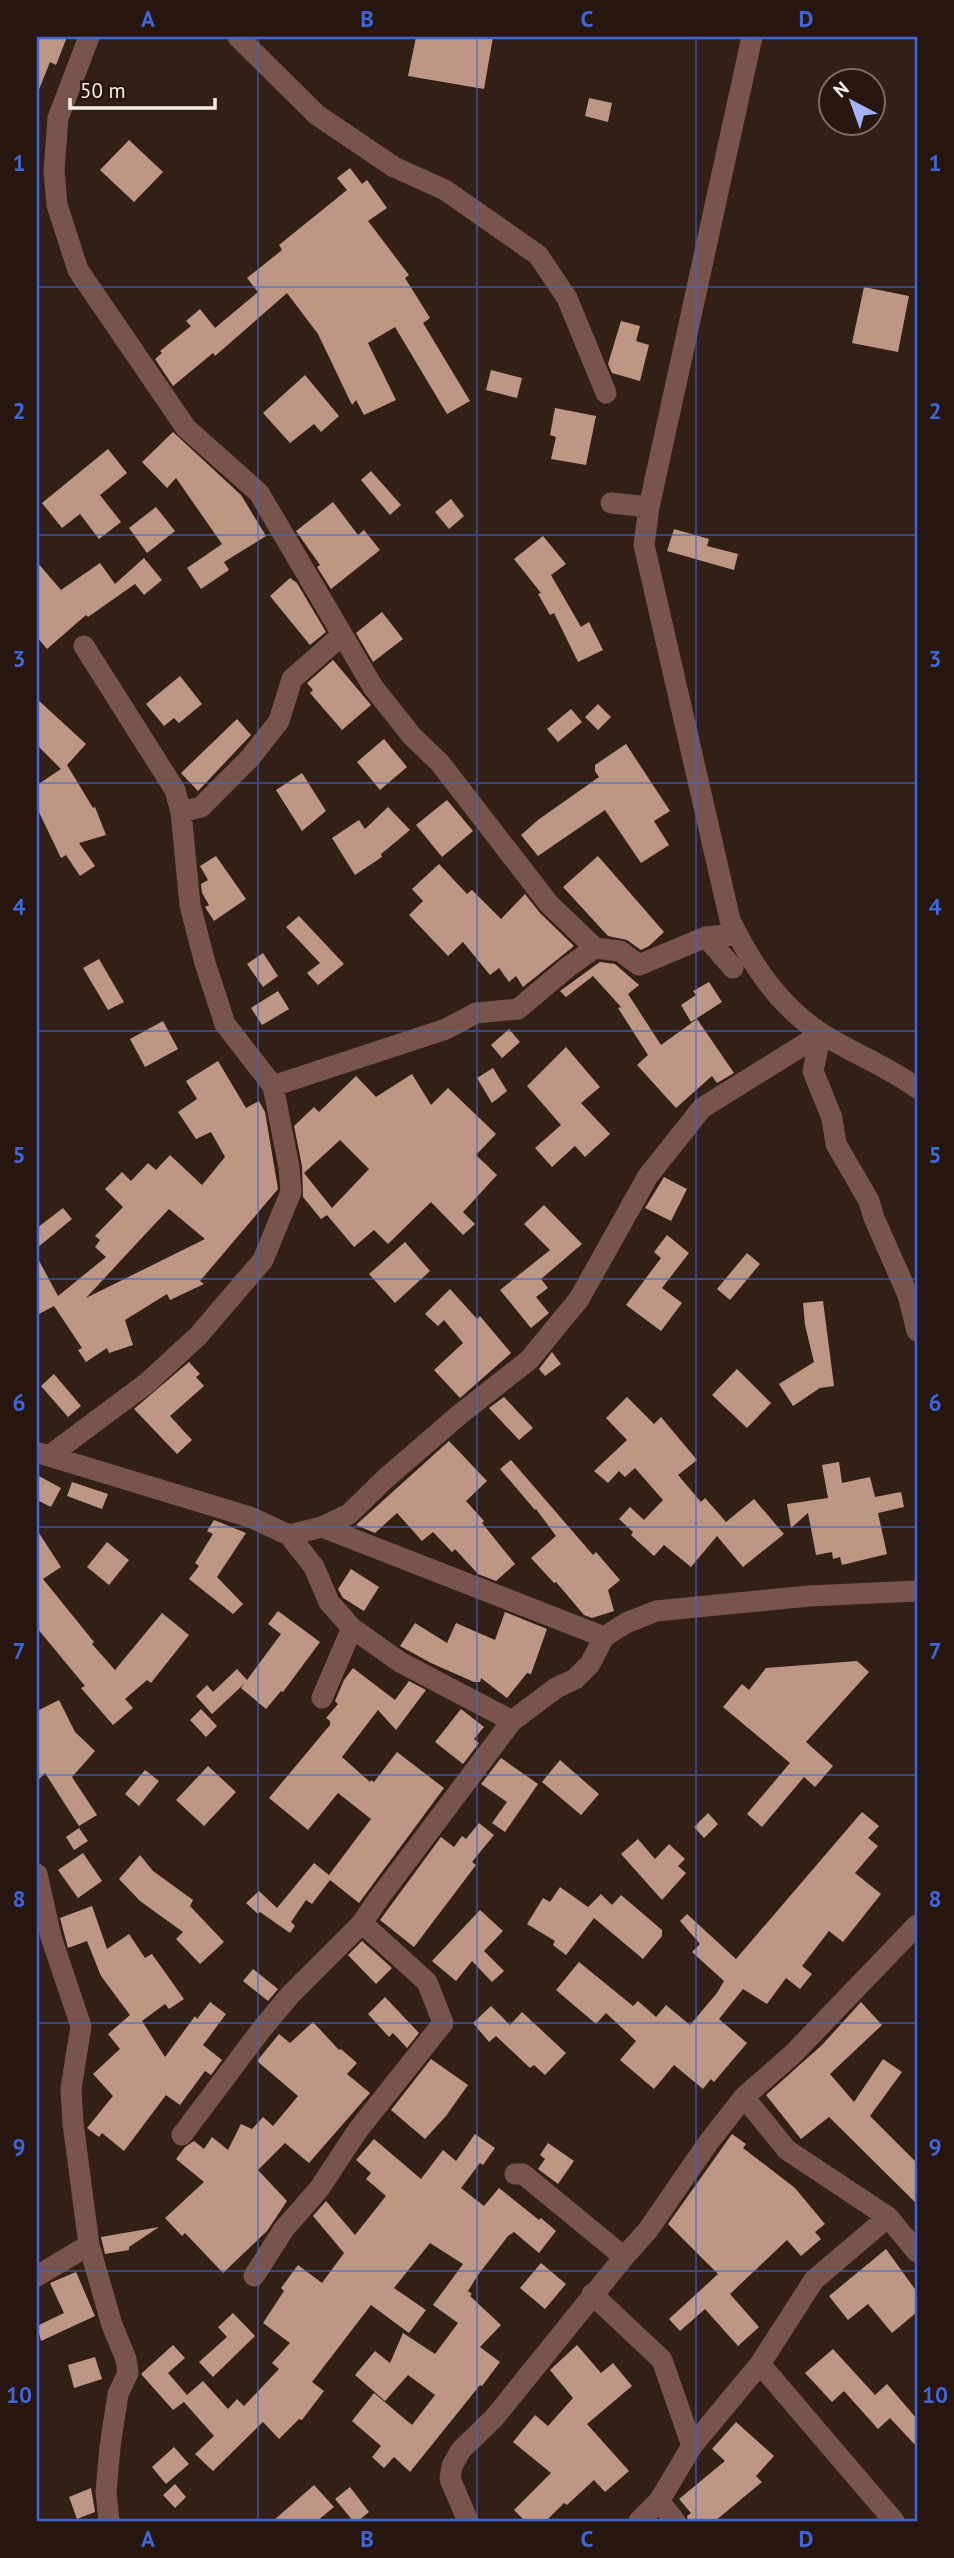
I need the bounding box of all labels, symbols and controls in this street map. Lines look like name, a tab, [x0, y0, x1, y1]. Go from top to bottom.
text: A	[141, 4, 155, 33]
text: B	[360, 4, 374, 33]
text: C	[581, 4, 594, 33]
text: D	[799, 4, 813, 33]
scale bar	[70, 66, 215, 110]
north arrow	[818, 66, 888, 136]
text: N	[828, 76, 853, 102]
text: 50 m	[80, 77, 126, 104]
text: 1	[12, 148, 26, 177]
text: 1	[928, 148, 942, 177]
text: 2	[12, 396, 26, 425]
text: 2	[928, 396, 942, 425]
text: 3	[12, 644, 26, 673]
text: 3	[928, 644, 942, 673]
text: 4	[12, 892, 26, 921]
text: 4	[928, 892, 942, 921]
text: 5	[12, 1140, 26, 1169]
text: 5	[928, 1140, 942, 1169]
text: 6	[12, 1388, 26, 1417]
text: 6	[928, 1388, 942, 1417]
text: 7	[12, 1636, 26, 1665]
text: 7	[928, 1636, 942, 1665]
text: 8	[12, 1884, 26, 1913]
text: 8	[928, 1884, 942, 1913]
text: 9	[12, 2132, 26, 2161]
text: 9	[928, 2132, 942, 2161]
text: 10	[6, 2380, 32, 2409]
text: 10	[922, 2380, 948, 2409]
text: A	[141, 2524, 155, 2553]
text: B	[360, 2524, 374, 2553]
text: C	[581, 2524, 594, 2553]
text: D	[799, 2524, 813, 2553]

